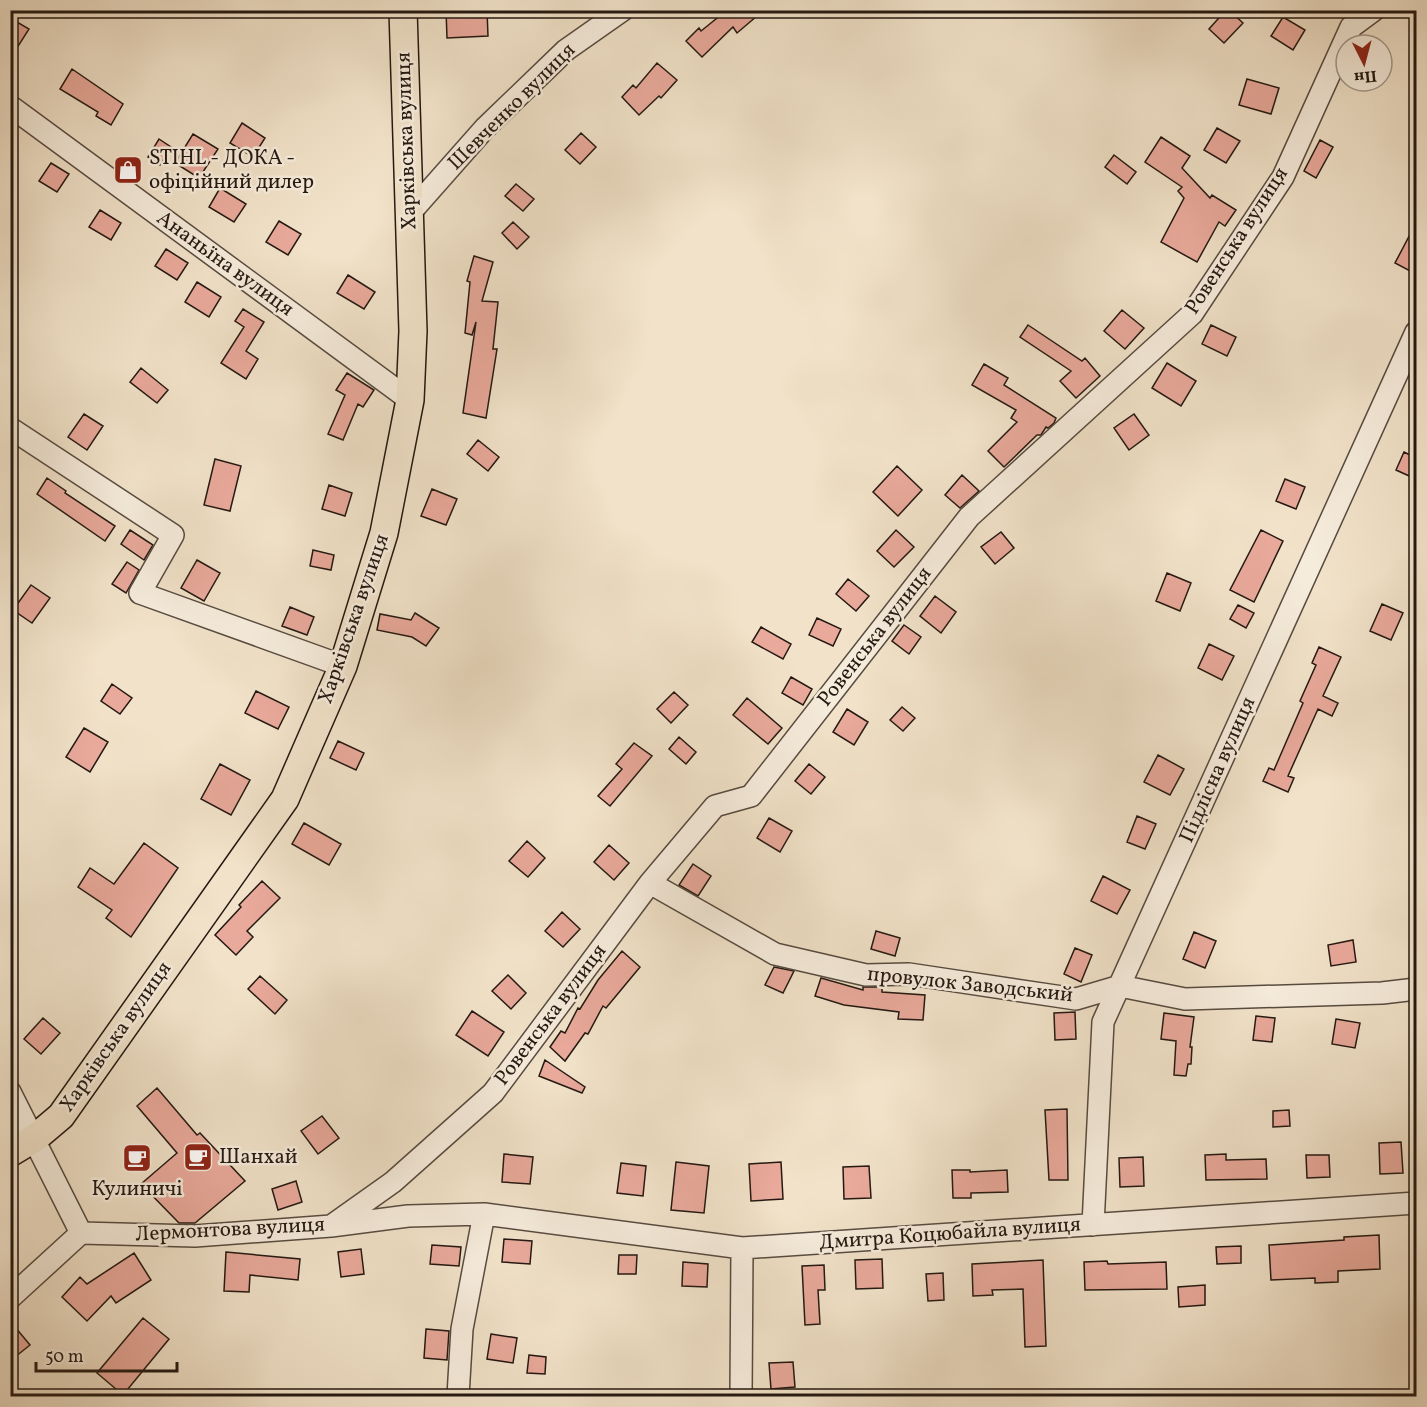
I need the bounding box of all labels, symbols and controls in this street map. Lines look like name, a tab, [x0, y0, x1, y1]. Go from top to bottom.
north arrow	[1334, 33, 1394, 93]
street label: Шевченко вулиця	[442, 37, 582, 177]
street label: Харківська вулиця	[389, 51, 425, 231]
text: Пн	[1353, 64, 1378, 88]
place label: STIHL - ДОКА - офіційний дилер	[149, 144, 314, 197]
shop icon: STIHL - ДОКА - офіційний дилер	[112, 154, 144, 186]
street label: Ровенська вулиця	[1178, 162, 1296, 320]
street label: Ананьїна вулиця	[150, 204, 300, 324]
street label: Харківська вулиця	[311, 530, 397, 708]
street label: Ровенська вулиця	[811, 561, 939, 713]
street label: Підлісна вулиця	[1173, 692, 1263, 848]
street label: Ровенська вулиця	[488, 938, 614, 1092]
street label: Харківська вулиця	[53, 956, 179, 1118]
street label: провулок Заводський	[866, 960, 1074, 1010]
cafe icon: Шанхай	[182, 1141, 214, 1173]
cafe icon: Кулиничі	[121, 1142, 153, 1174]
place label: Шанхай	[219, 1143, 298, 1172]
place label: Кулиничі	[92, 1175, 182, 1204]
street label: Дмитра Коцюбайла вулиця	[818, 1210, 1082, 1258]
street label: Лермонтова вулиця	[134, 1211, 326, 1249]
scale bar	[36, 1335, 177, 1373]
text: 50 m	[45, 1345, 84, 1370]

